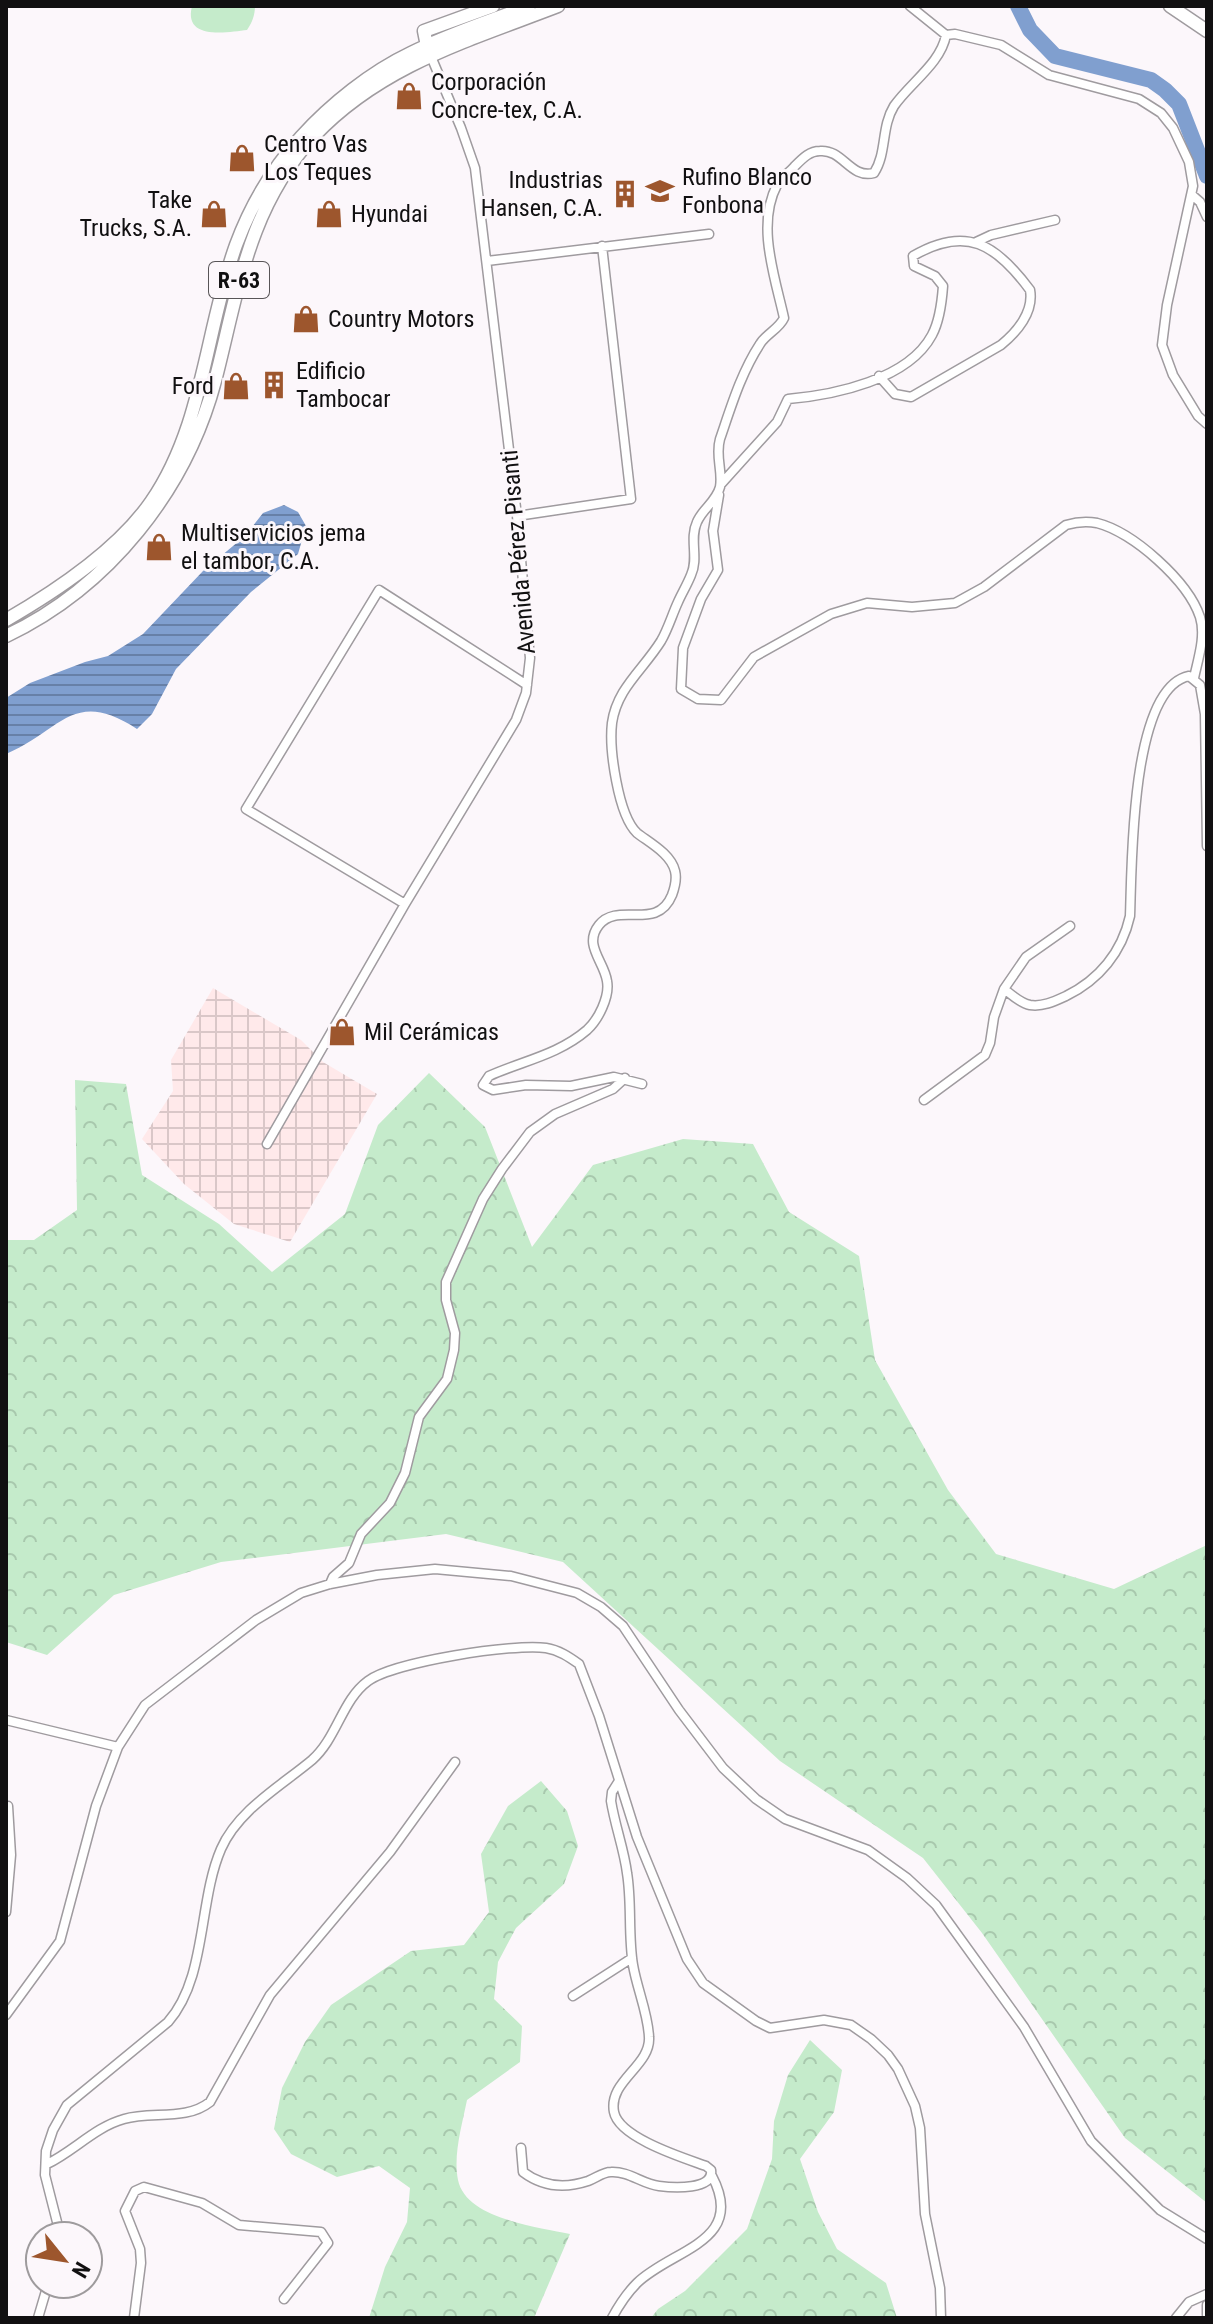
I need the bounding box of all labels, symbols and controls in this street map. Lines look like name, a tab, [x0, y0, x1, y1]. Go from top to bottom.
place label: Corporación Concre-tex, C.A.	[431, 68, 583, 124]
shop icon: Corporación Concre-tex, C.A.	[394, 81, 424, 111]
place label: Centro Vas Los Teques	[264, 130, 372, 186]
shop icon: Centro Vas Los Teques	[227, 143, 257, 173]
place label: Rufino Blanco Fonbona	[682, 163, 812, 219]
place label: Industrias Hansen, C.A.	[481, 166, 603, 222]
school or university icon: Rufino Blanco Fonbona	[645, 176, 675, 206]
building icon: Industrias Hansen, C.A.	[610, 179, 640, 209]
place label: Take Trucks, S.A.	[79, 186, 192, 242]
shop icon: Take Trucks, S.A.	[199, 199, 229, 229]
shop icon: Hyundai	[314, 199, 344, 229]
place label: Hyundai	[351, 200, 428, 228]
road number: R-63	[209, 262, 269, 298]
shop icon: Country Motors	[291, 304, 321, 334]
place label: Country Motors	[328, 305, 474, 333]
place label: Edificio Tambocar	[296, 357, 391, 413]
building icon: Edificio Tambocar	[259, 370, 289, 400]
shop icon: Ford	[221, 371, 251, 401]
place label: Ford	[172, 372, 214, 400]
street label: Avenida Pérez Pisanti	[495, 449, 541, 655]
place label: Multiservicios jema el tambor, C.A.	[181, 519, 366, 575]
shop icon: Multiservicios jema el tambor, C.A.	[144, 532, 174, 562]
shop icon: Mil Cerámicas	[327, 1017, 357, 1047]
place label: Mil Cerámicas	[364, 1018, 499, 1046]
north arrow	[24, 2220, 104, 2300]
text: N	[67, 2258, 95, 2282]

